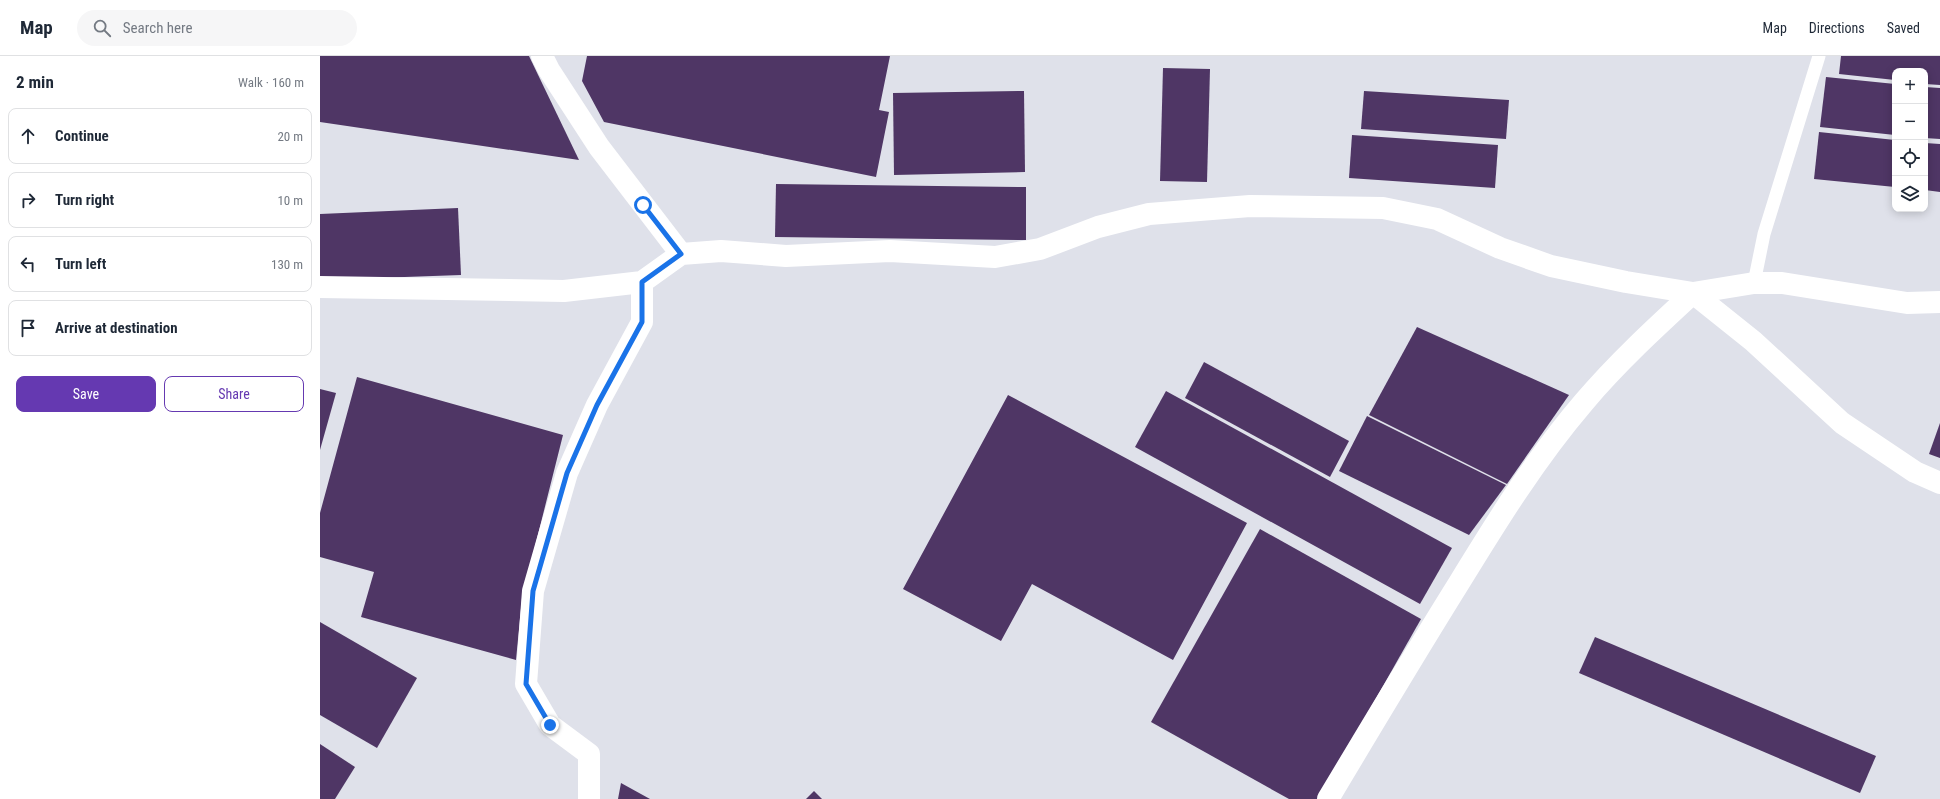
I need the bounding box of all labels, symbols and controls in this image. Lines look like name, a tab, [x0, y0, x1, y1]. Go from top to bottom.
search box	[77, 10, 357, 46]
text: Map	[20, 16, 53, 39]
icon: search	[91, 17, 113, 39]
text: Search here	[123, 19, 193, 37]
text: Map	[1763, 20, 1787, 36]
text: Directions	[1809, 20, 1865, 36]
text: Saved	[1887, 20, 1920, 36]
map controls	[1892, 68, 1928, 212]
button: +	[1892, 68, 1928, 104]
text: 2 min	[16, 72, 54, 92]
text: Walk · 160 m	[238, 75, 304, 90]
button: −	[1892, 104, 1928, 140]
icon: ahead	[17, 125, 39, 147]
text: Continue	[55, 127, 109, 145]
text: 20 m	[277, 129, 303, 144]
button: locate	[1892, 140, 1928, 176]
button: layers	[1892, 176, 1928, 212]
icon: right	[17, 189, 39, 211]
text: Turn right	[55, 191, 114, 209]
text: 10 m	[277, 193, 303, 208]
route start	[634, 196, 652, 214]
icon: left	[17, 253, 39, 275]
text: Turn left	[55, 255, 106, 273]
text: 130 m	[271, 257, 303, 272]
icon: arrive	[17, 317, 39, 339]
text: Arrive at destination	[55, 319, 178, 337]
button: Save	[16, 376, 156, 412]
button: Share	[164, 376, 304, 412]
route end	[541, 716, 559, 734]

